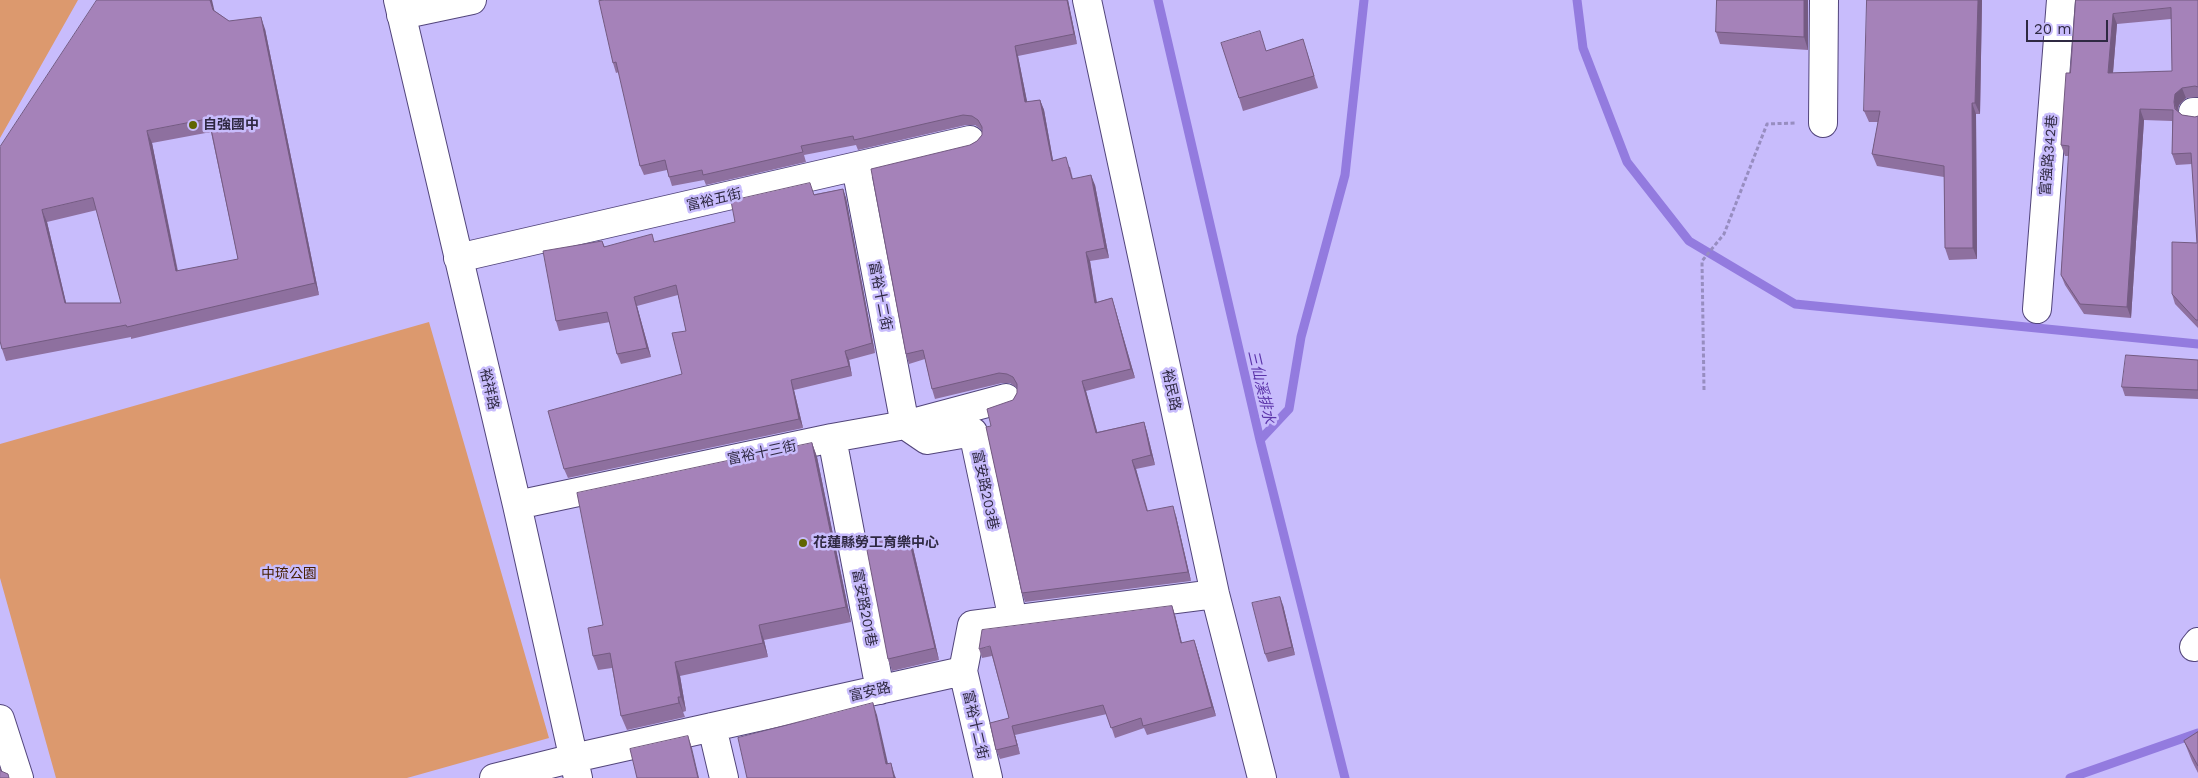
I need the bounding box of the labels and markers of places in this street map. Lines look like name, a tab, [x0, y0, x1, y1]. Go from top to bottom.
place label: 自強國中	[203, 117, 259, 133]
marker: 自強國中	[187, 119, 199, 131]
place label: 花蓮縣勞工育樂中心	[813, 535, 939, 551]
marker: 花蓮縣勞工育樂中心	[797, 537, 809, 549]

